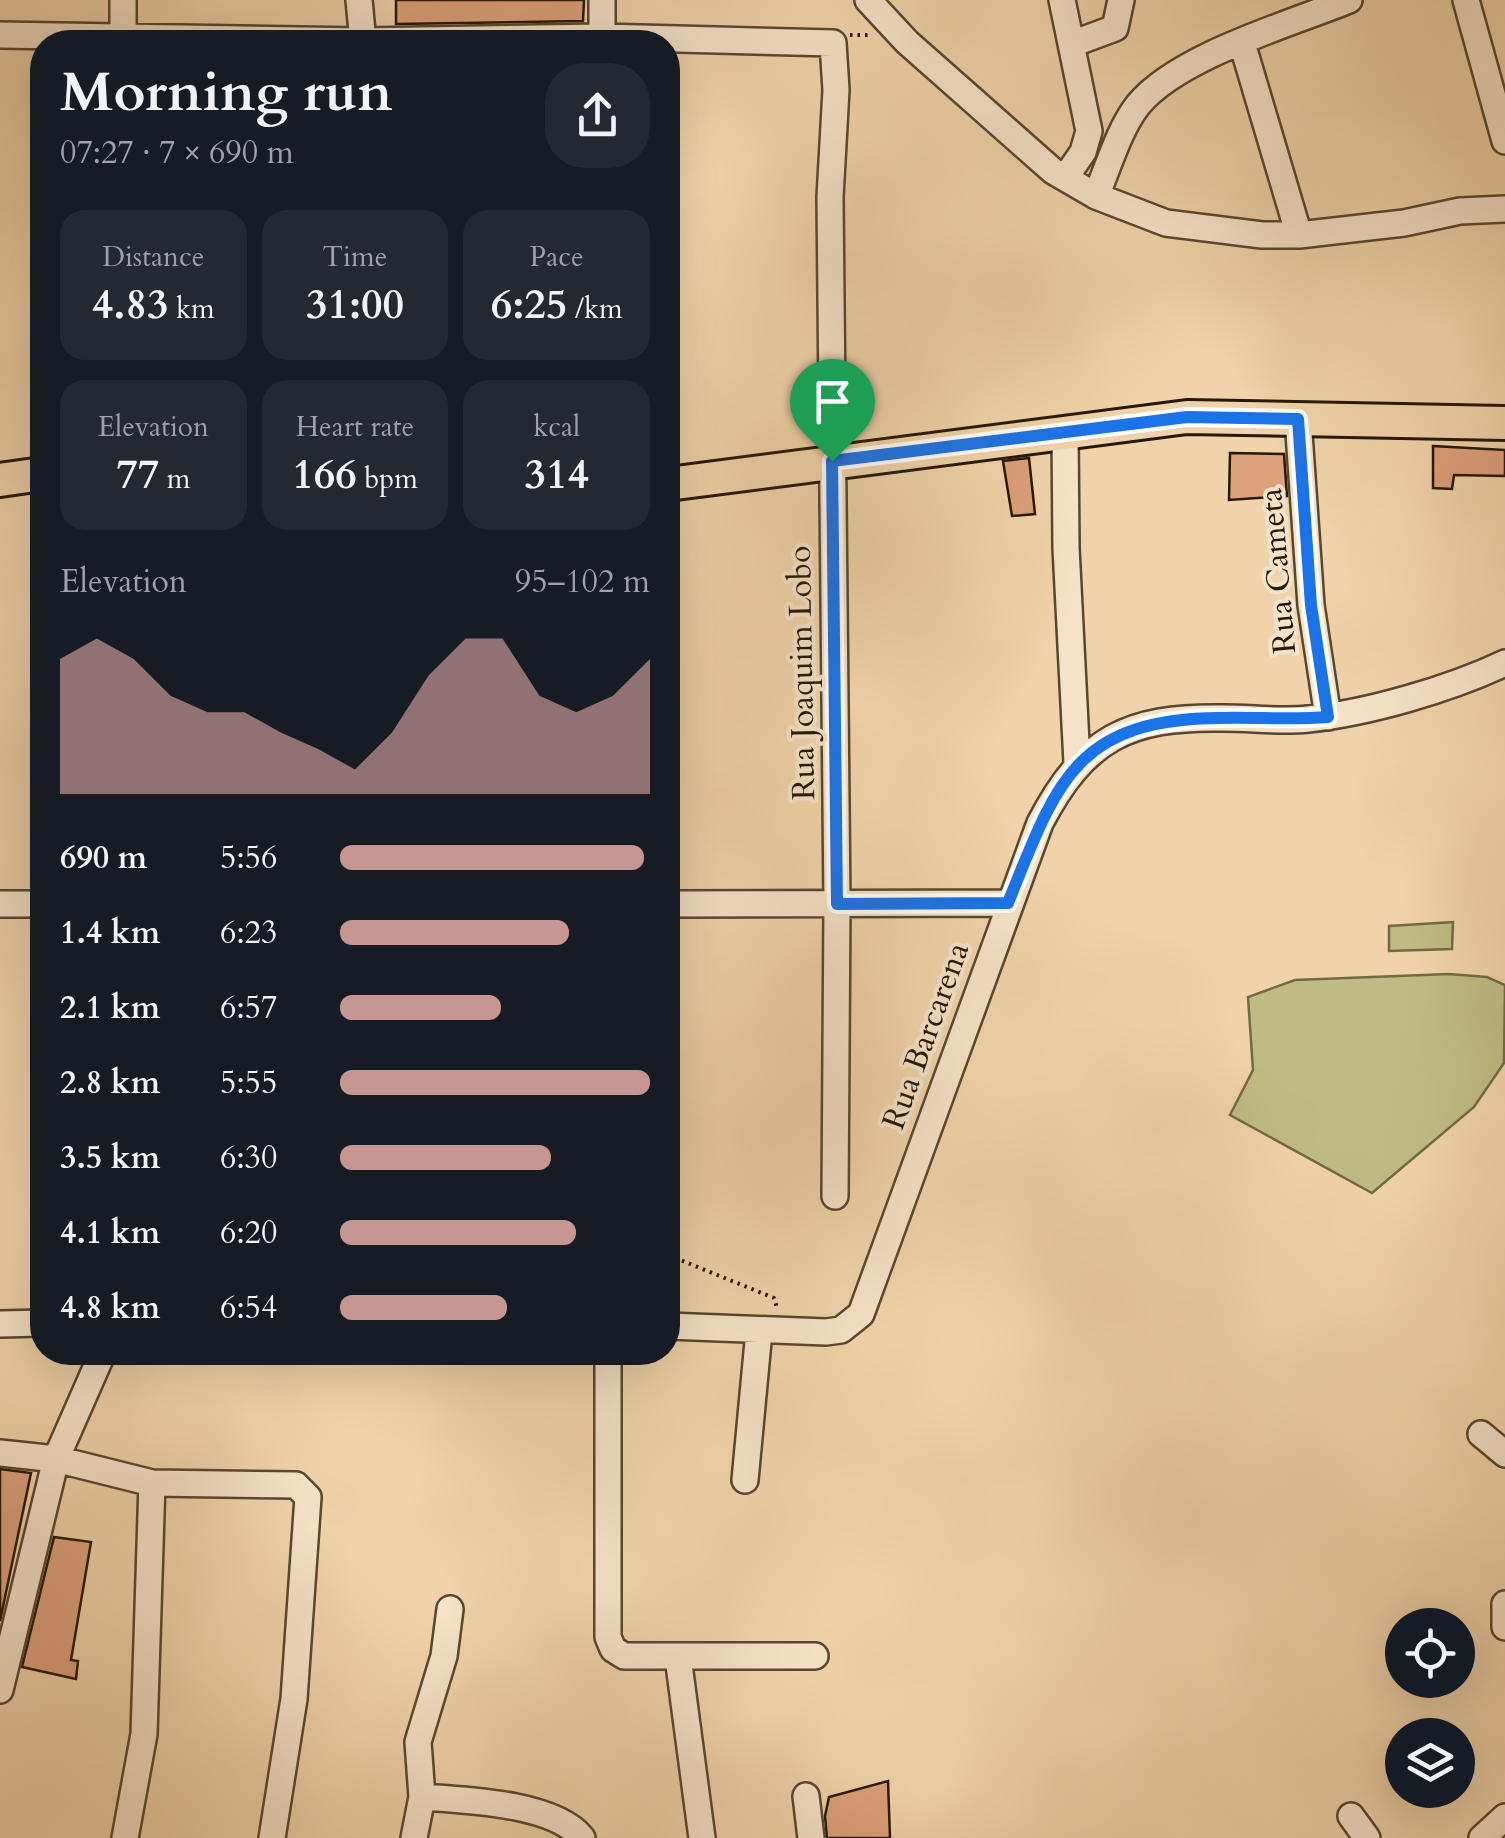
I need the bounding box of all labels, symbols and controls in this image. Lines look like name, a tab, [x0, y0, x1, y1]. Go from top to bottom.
text: Morning run	[60, 56, 393, 130]
button: share	[545, 63, 650, 168]
text: 07:27 · 7 × 690 m	[60, 131, 294, 175]
text: Distance	[102, 238, 205, 276]
text: Time	[323, 238, 387, 276]
text: Pace	[530, 238, 584, 276]
text: 4.83	[92, 276, 169, 333]
text: 31:00	[306, 276, 404, 333]
text: 6:25	[491, 276, 567, 333]
text: km	[169, 290, 215, 328]
text: /km	[567, 290, 623, 328]
pin	[790, 359, 875, 462]
icon: arrive	[805, 374, 860, 429]
text: Elevation	[98, 408, 209, 446]
text: Heart rate	[296, 408, 414, 446]
text: kcal	[533, 408, 580, 446]
text: 77	[116, 446, 159, 503]
text: 166	[292, 446, 357, 503]
text: 314	[524, 446, 589, 503]
text: m	[159, 460, 190, 498]
text: bpm	[357, 460, 418, 498]
street label: Rua Cameta	[1249, 486, 1307, 656]
street label: Rua Joaquim Lobo	[778, 545, 826, 801]
text: Elevation	[60, 560, 187, 604]
text: 95–102 m	[515, 560, 650, 604]
text: 690 m	[60, 836, 147, 880]
text: 5:56	[220, 836, 277, 880]
text: 1.4 km	[60, 911, 160, 955]
text: 6:23	[220, 911, 277, 955]
street label: Rua Barcarena	[872, 936, 980, 1136]
text: 2.1 km	[60, 986, 160, 1030]
text: 6:57	[220, 986, 277, 1030]
text: 2.8 km	[60, 1061, 160, 1105]
text: 5:55	[220, 1061, 277, 1105]
text: 3.5 km	[60, 1136, 160, 1180]
text: 6:30	[220, 1136, 277, 1180]
text: 4.1 km	[60, 1211, 160, 1255]
text: 6:20	[220, 1211, 277, 1255]
text: 4.8 km	[60, 1286, 160, 1330]
text: 6:54	[220, 1286, 277, 1330]
map controls	[1385, 1608, 1475, 1808]
button: locate	[1385, 1608, 1475, 1698]
button: layers	[1385, 1718, 1475, 1808]

